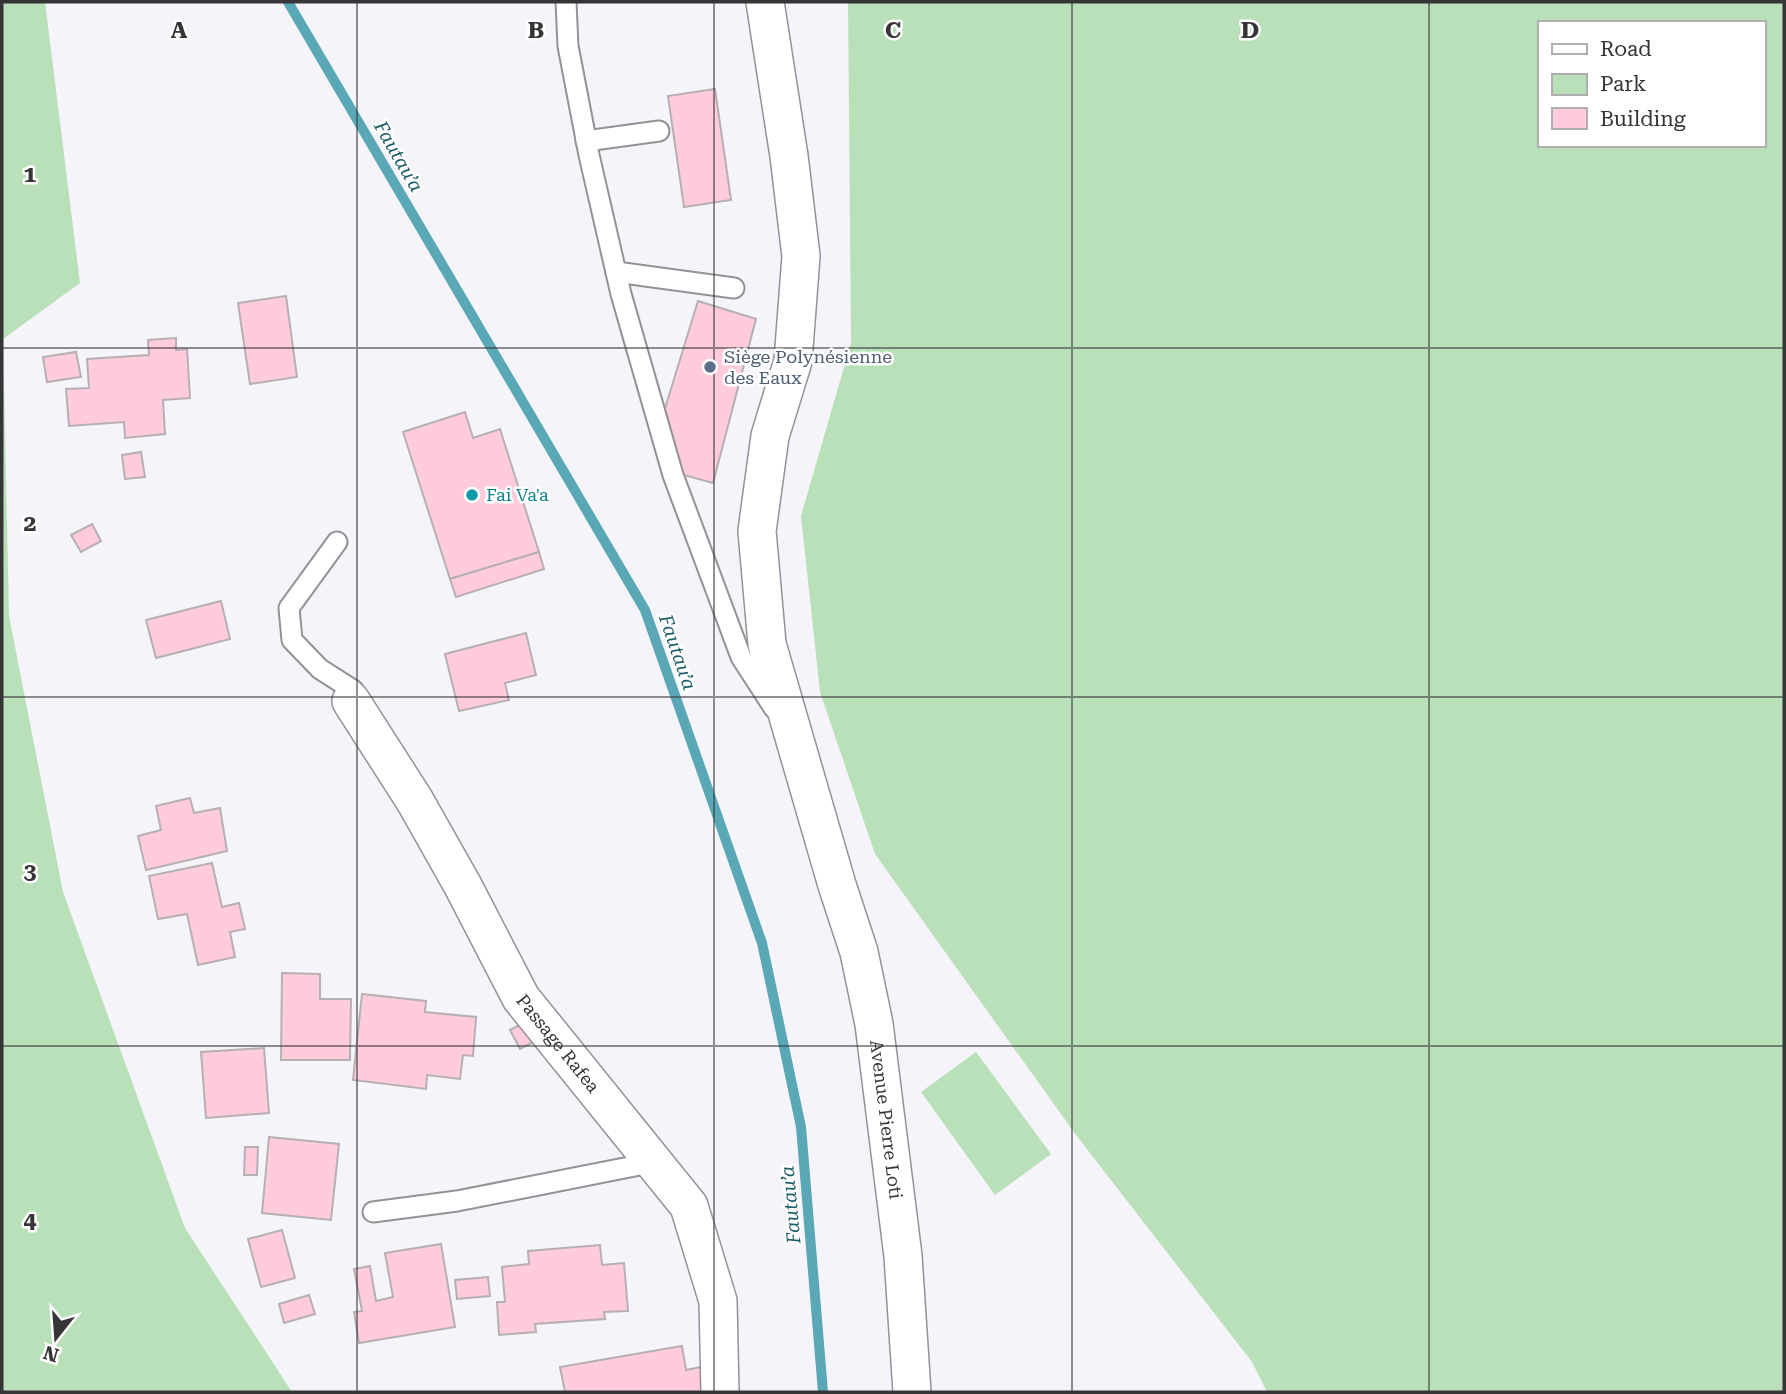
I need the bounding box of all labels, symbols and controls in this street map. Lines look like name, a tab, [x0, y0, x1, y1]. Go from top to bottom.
text: A	[171, 17, 188, 44]
text: B	[528, 17, 544, 44]
text: C	[885, 17, 901, 44]
text: D	[1241, 17, 1259, 44]
legend	[1538, 21, 1765, 147]
text: Road	[1600, 37, 1652, 61]
text: Park	[1600, 72, 1646, 96]
text: Building	[1600, 107, 1686, 131]
water label: Fautau’a	[369, 116, 428, 196]
text: 1	[24, 161, 37, 188]
place label: Siège Polynésienne des Eaux	[724, 346, 892, 388]
marker: Siège Polynésienne des Eaux	[702, 359, 718, 375]
place label: Fai Va'a	[486, 484, 549, 505]
marker: Fai Va'a	[464, 487, 480, 503]
text: 2	[24, 510, 36, 537]
water label: Fautau’a	[654, 610, 701, 693]
text: 3	[24, 858, 37, 885]
street label: Passage Rafea	[512, 990, 604, 1097]
street label: Avenue Pierre Loti	[866, 1039, 907, 1201]
water label: Fautau’a	[776, 1165, 805, 1246]
text: 4	[24, 1207, 37, 1234]
north arrow	[21, 1303, 91, 1373]
text: N	[40, 1341, 62, 1367]

